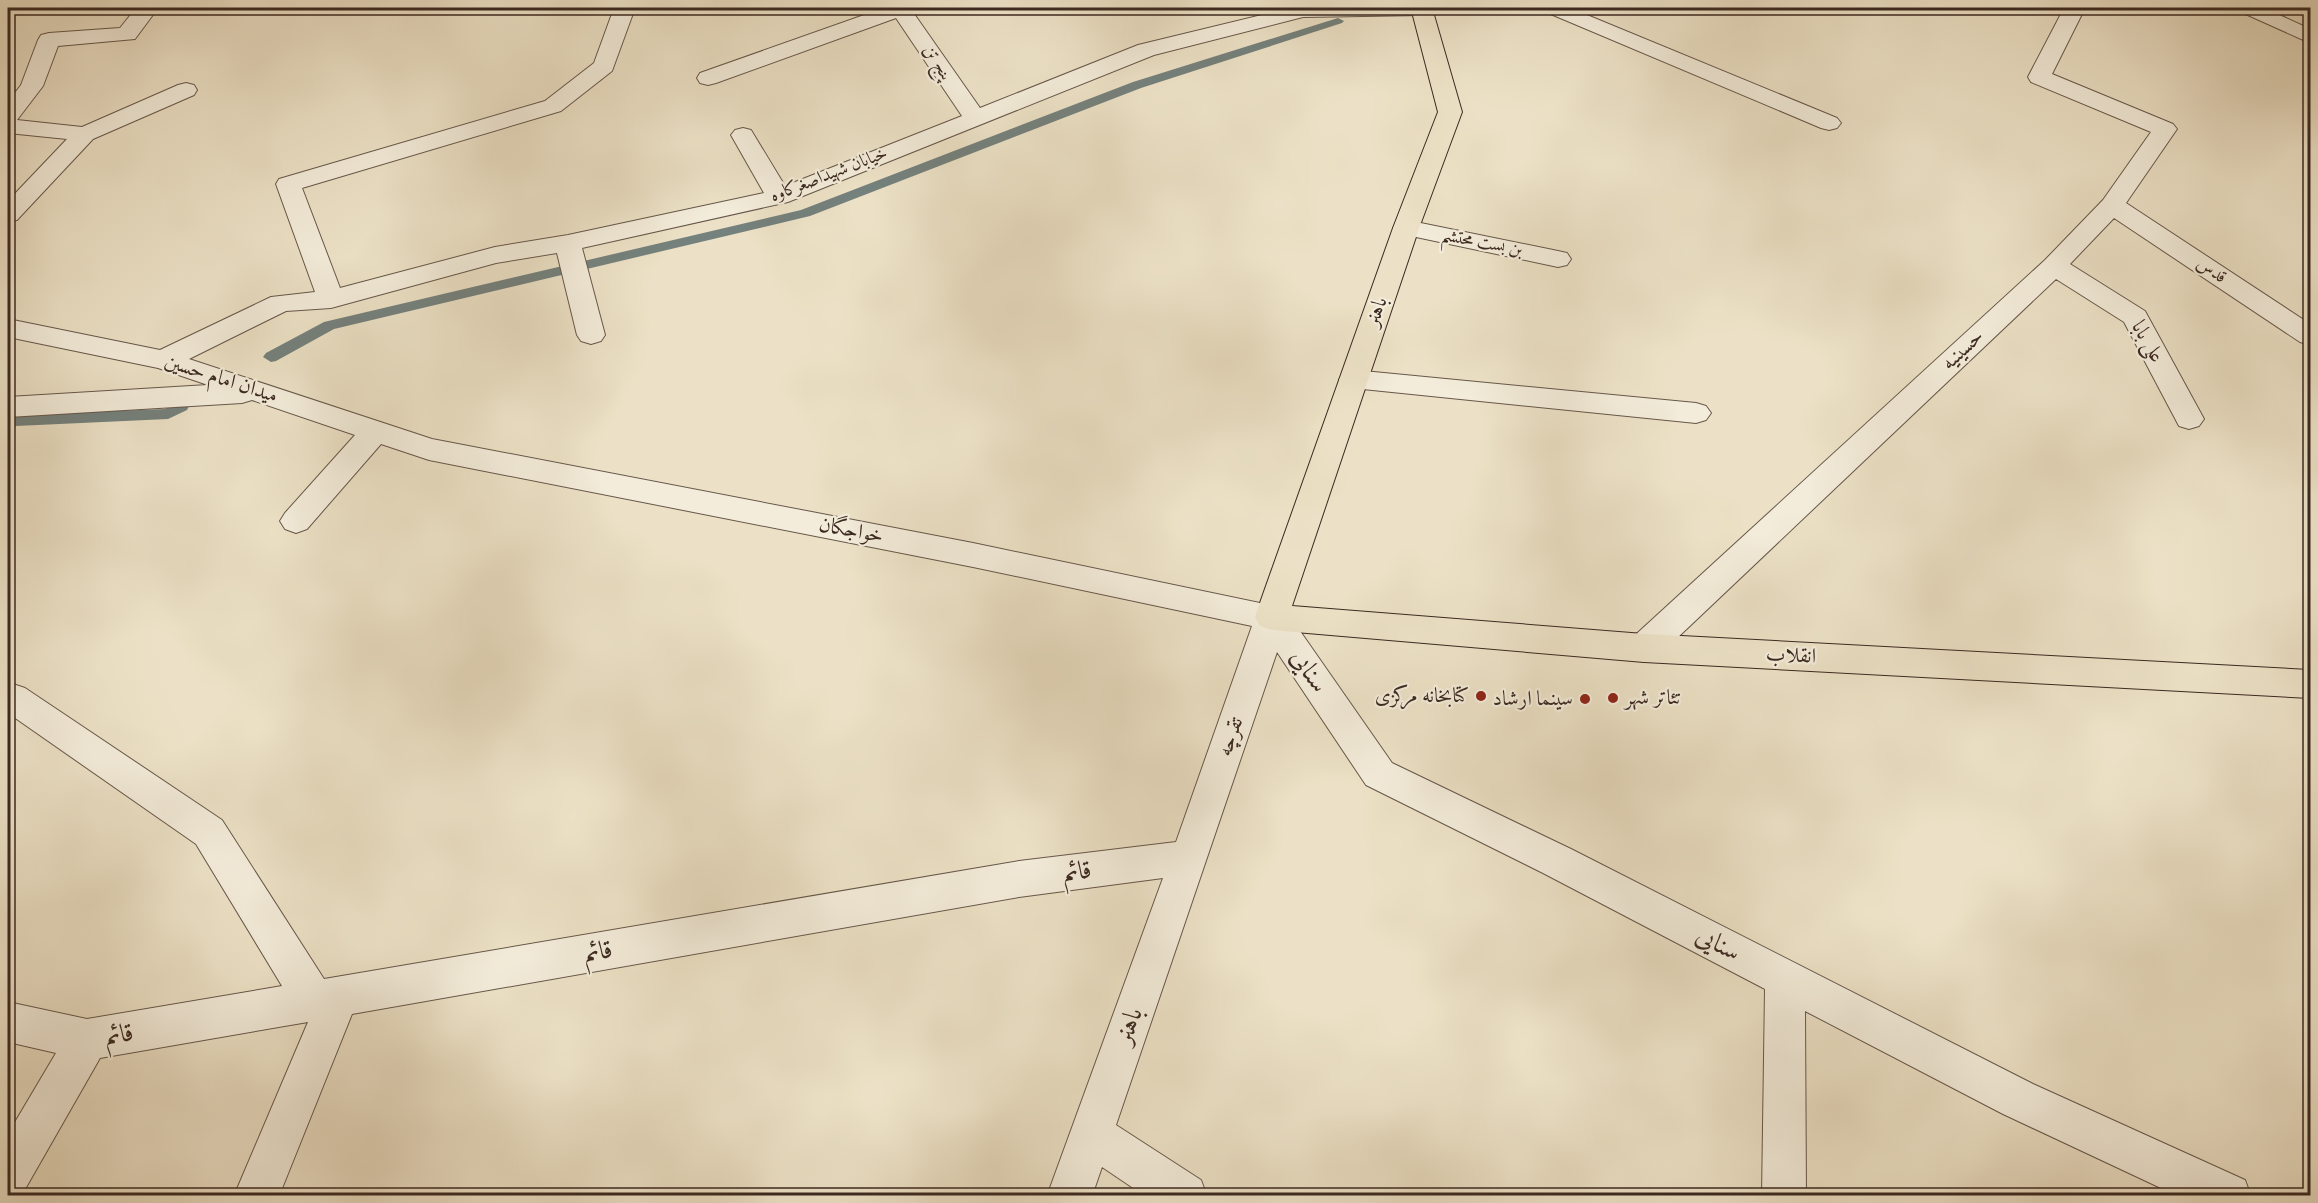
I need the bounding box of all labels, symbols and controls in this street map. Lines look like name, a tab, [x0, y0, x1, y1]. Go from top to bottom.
street label: پنج تن	[914, 40, 957, 87]
street label: خیابان شهیداصغرکاوه	[767, 142, 891, 208]
street label: بن بست محتشم	[1438, 224, 1525, 267]
street label: قدس	[2191, 253, 2231, 289]
street label: باهنر	[1359, 294, 1395, 332]
street label: علی بابا	[2123, 316, 2170, 368]
street label: حسینیه	[1936, 323, 1990, 377]
street label: میدان امام حسین	[160, 348, 281, 413]
street label: خواجگان	[816, 511, 886, 550]
street label: انقلاب	[1765, 641, 1817, 671]
street label: سنایی	[1282, 643, 1336, 699]
place label: کتابخانه مرکزی	[1375, 683, 1469, 710]
place label: تئاتر شهر	[1623, 685, 1682, 712]
place label: سینما ارشاد	[1493, 686, 1573, 713]
marker: کتابخانه مرکزی	[1474, 689, 1488, 703]
marker: تئاتر شهر	[1606, 691, 1620, 705]
marker: سینما ارشاد	[1578, 692, 1592, 706]
street label: تقرچه	[1212, 713, 1251, 760]
street label: قائم	[1060, 854, 1094, 895]
street label: سنایی	[1690, 919, 1746, 969]
street label: قائم	[581, 933, 616, 976]
street label: باهنر	[1106, 1003, 1151, 1052]
street label: قائم	[102, 1016, 137, 1059]

